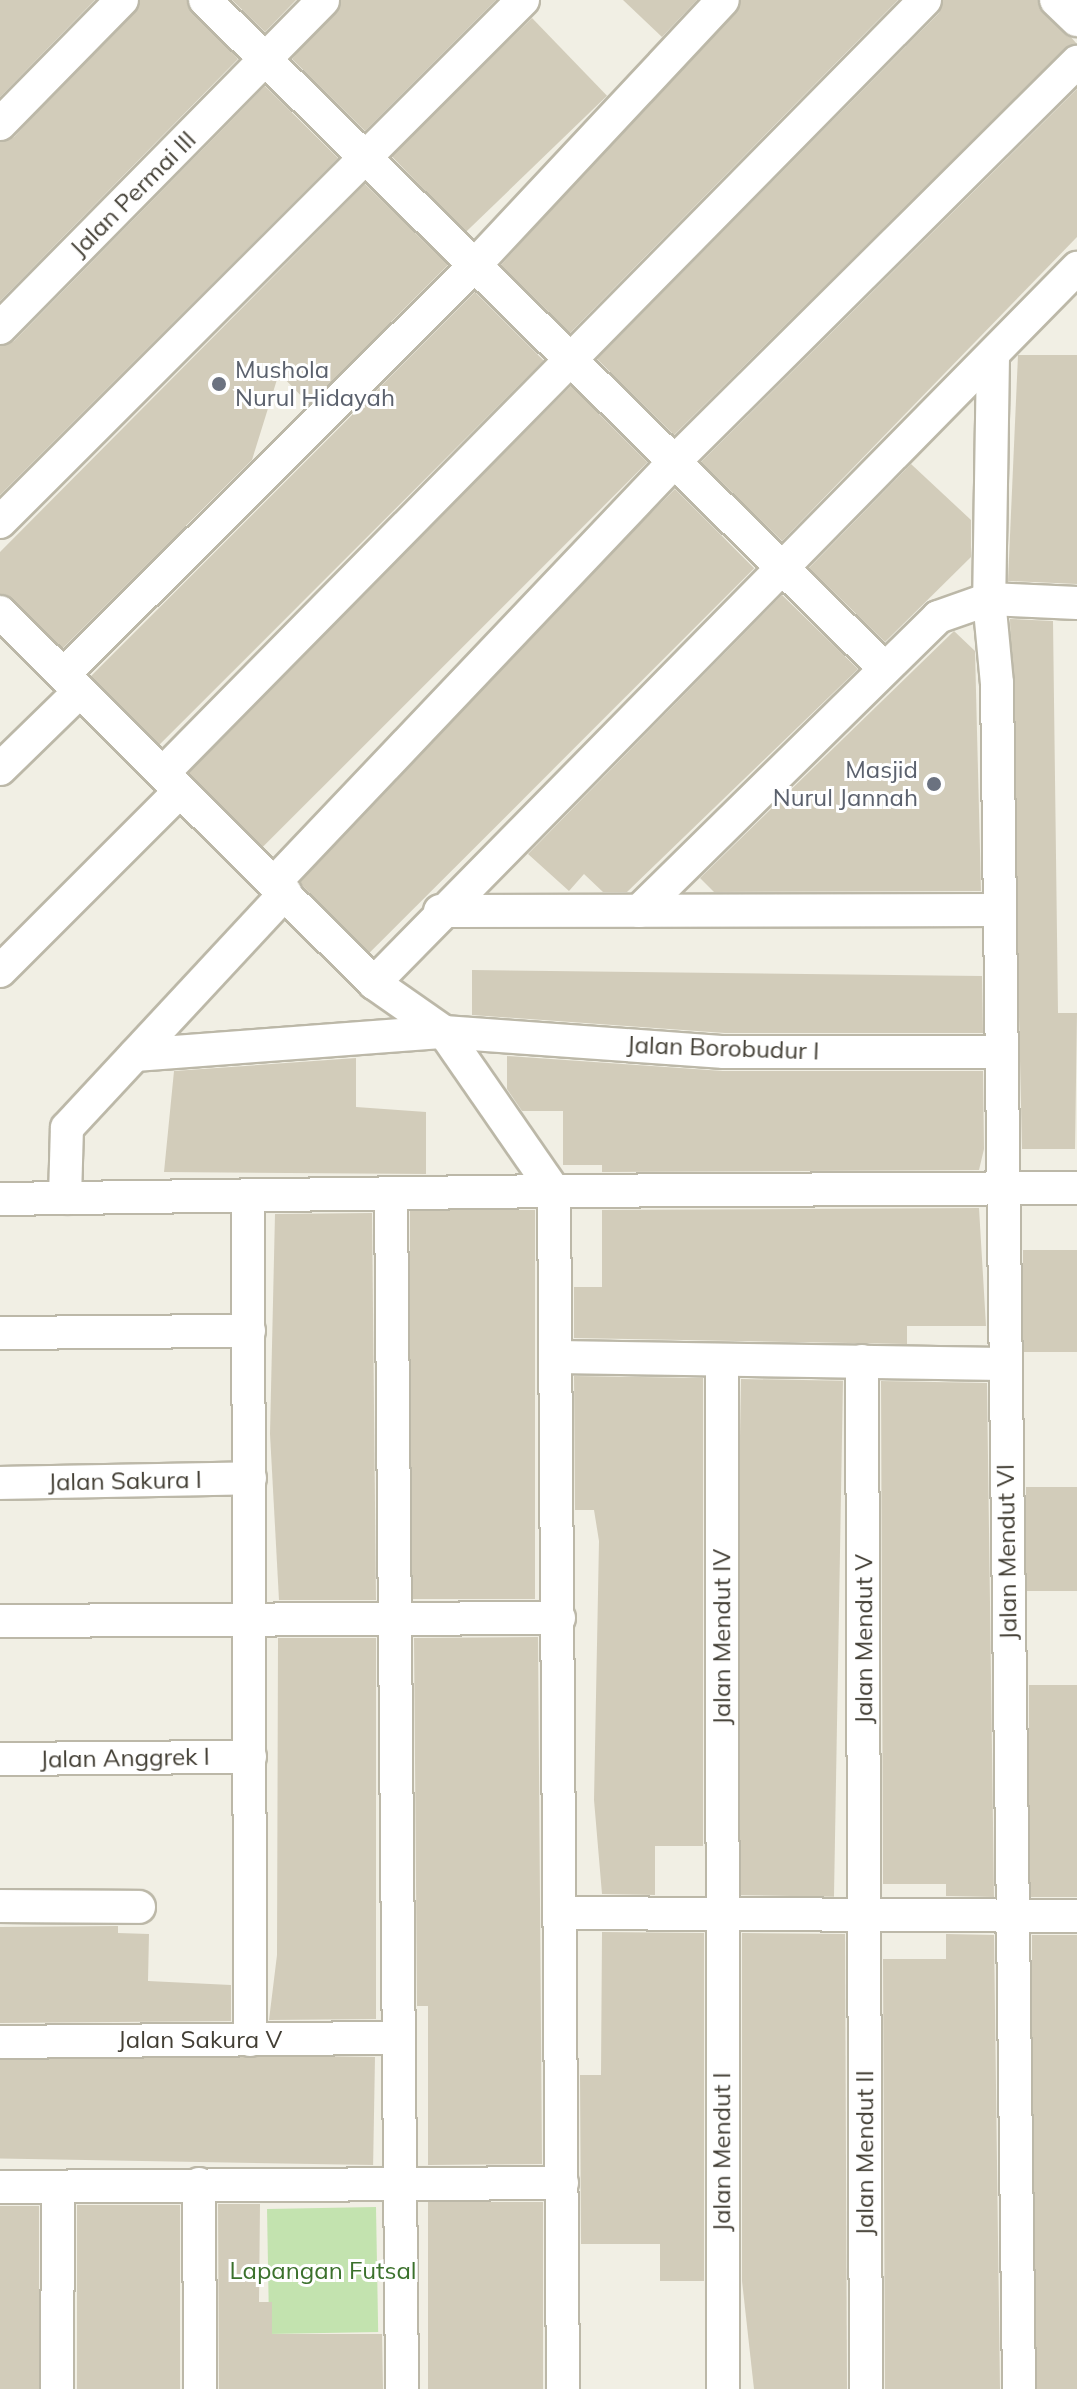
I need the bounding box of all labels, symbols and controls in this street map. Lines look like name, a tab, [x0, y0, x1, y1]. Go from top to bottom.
street label: Jalan Permai III	[64, 125, 202, 263]
place label: Mushola Nurul Hidayah	[235, 356, 395, 412]
marker: Mushola Nurul Hidayah	[210, 375, 228, 393]
place label: Masjid Nurul Jannah	[773, 756, 918, 812]
marker: Masjid Nurul Jannah	[925, 775, 943, 793]
street label: Jalan Borobudur I	[626, 1030, 820, 1066]
street label: Jalan Mendut VI	[991, 1464, 1023, 1640]
street label: Jalan Sakura I	[48, 1465, 202, 1497]
street label: Jalan Mendut IV	[708, 1549, 736, 1725]
street label: Jalan Mendut V	[850, 1554, 878, 1724]
street label: Jalan Anggrek I	[40, 1742, 210, 1774]
street label: Jalan Sakura V	[118, 2026, 282, 2054]
street label: Jalan Mendut II	[851, 2070, 879, 2236]
street label: Jalan Mendut I	[708, 2072, 736, 2232]
park label: Lapangan Futsal	[229, 2257, 417, 2285]

